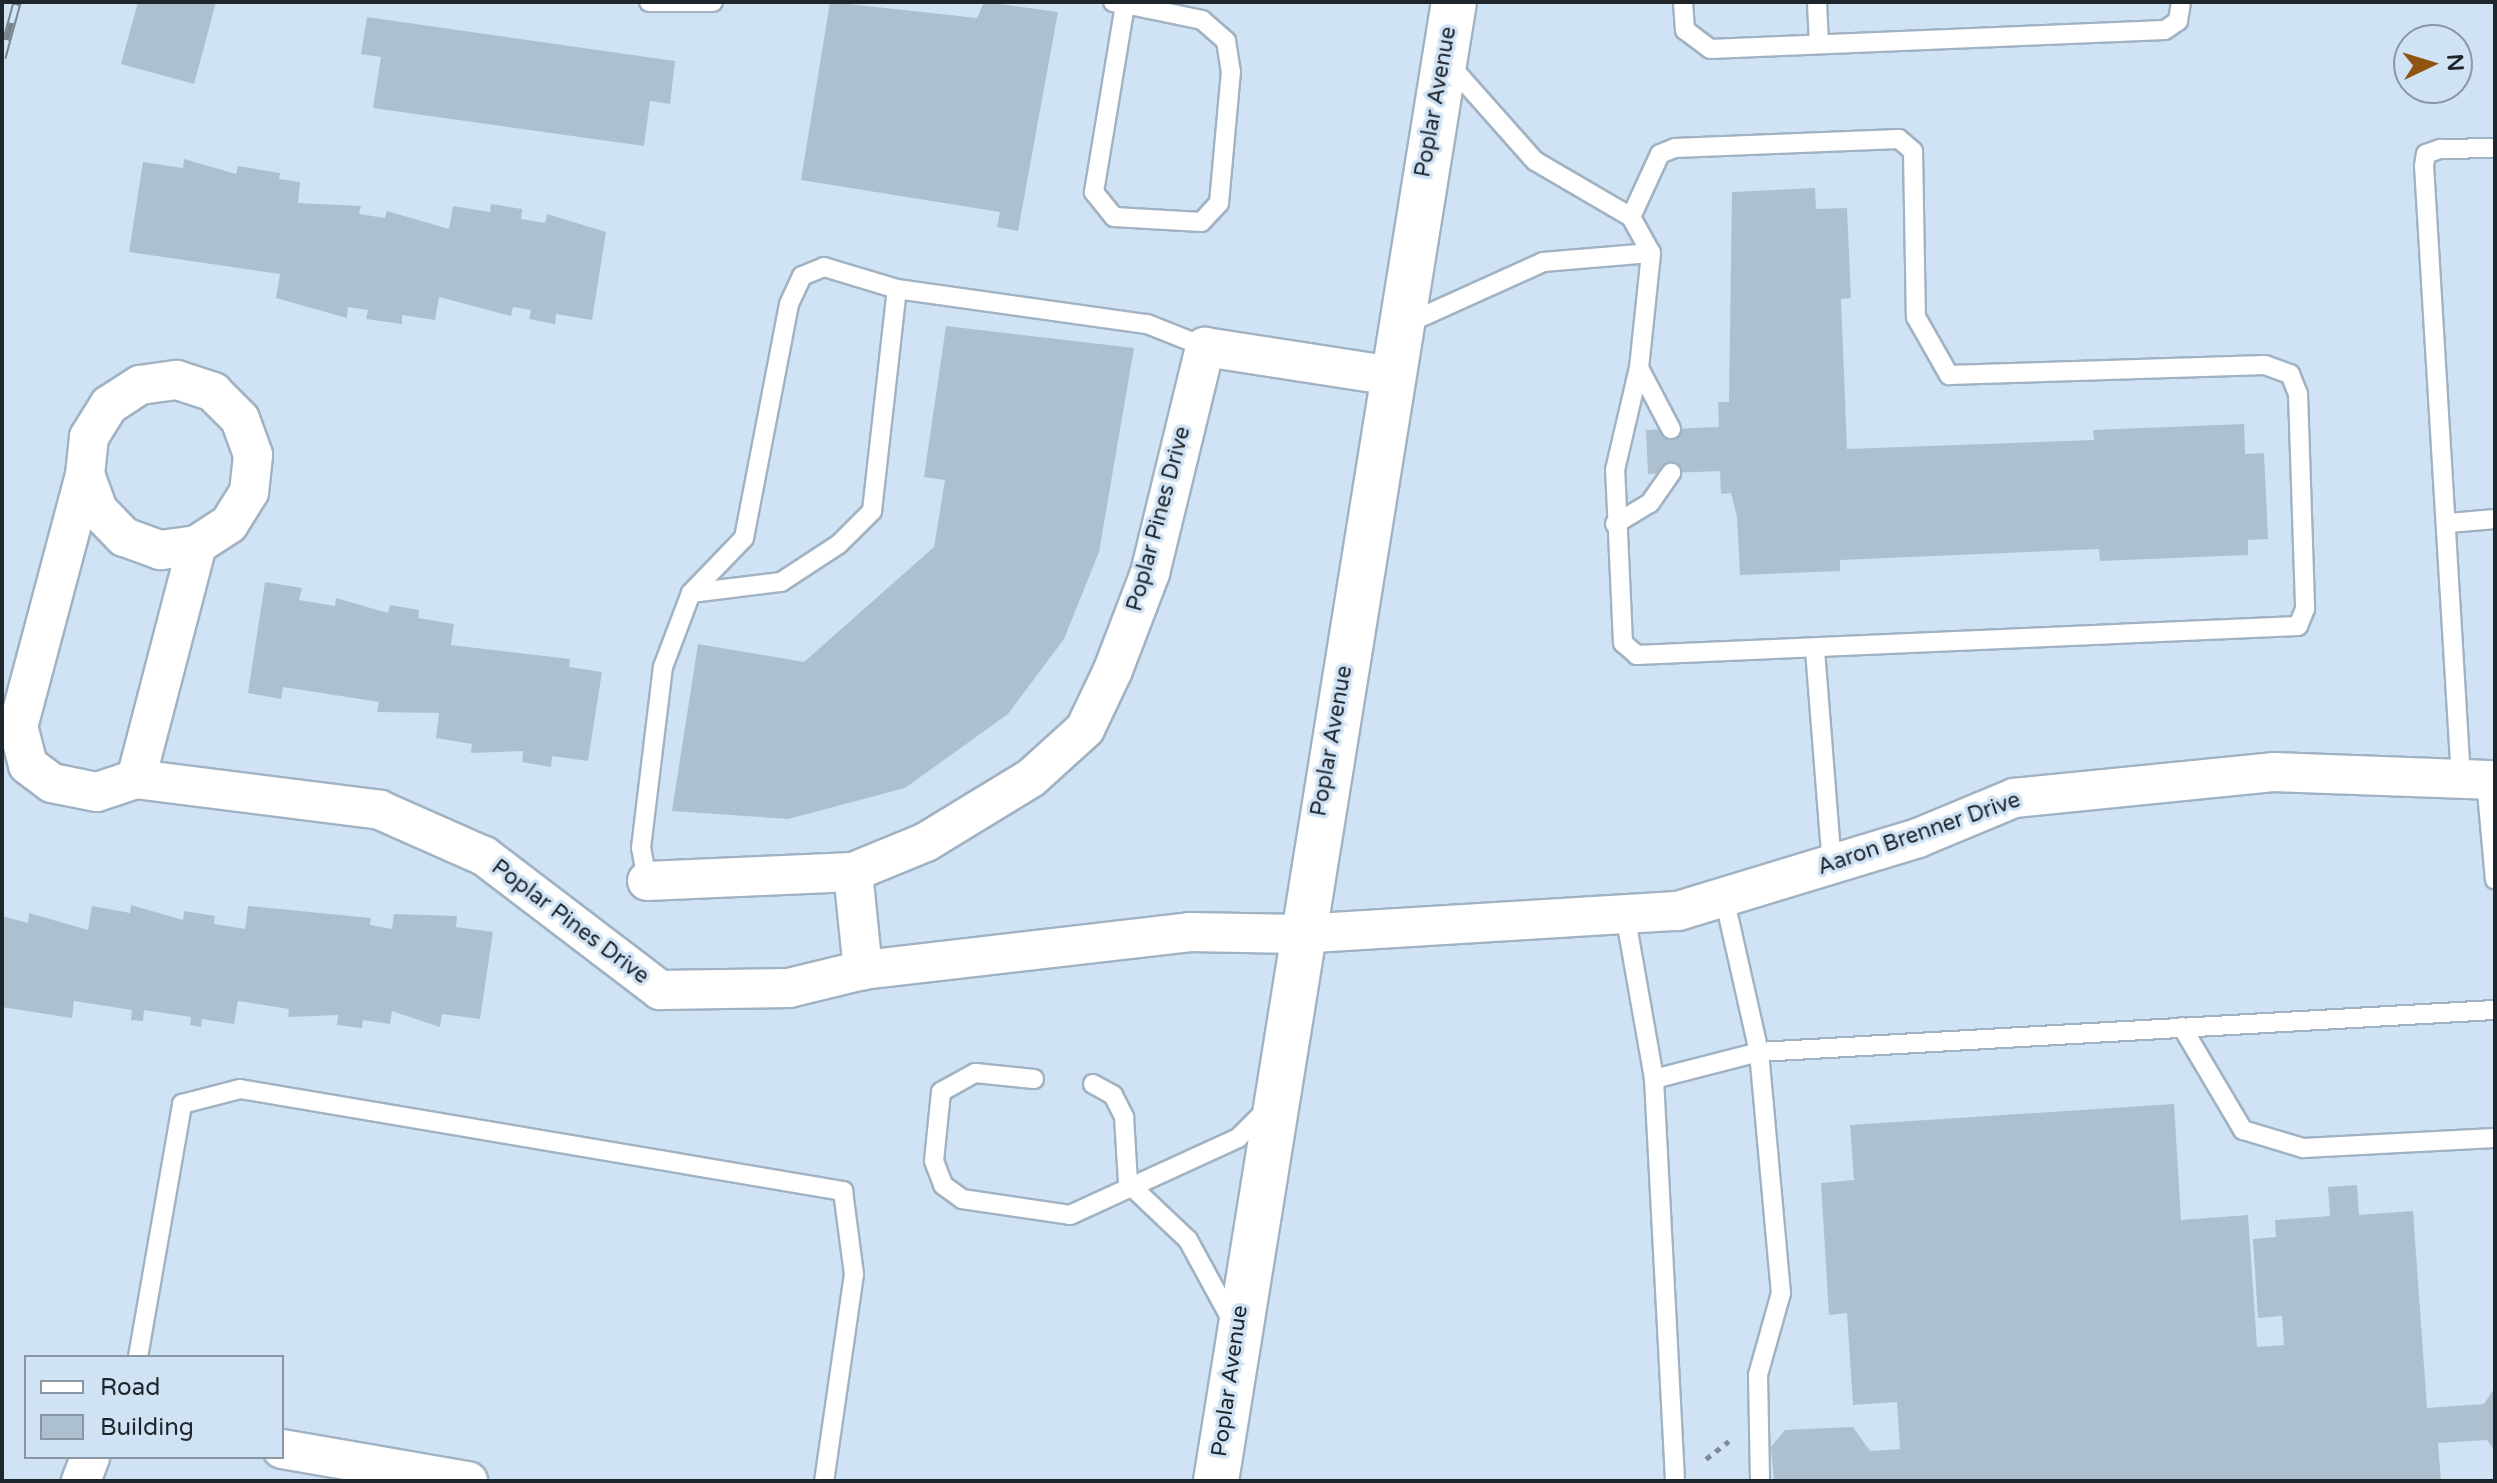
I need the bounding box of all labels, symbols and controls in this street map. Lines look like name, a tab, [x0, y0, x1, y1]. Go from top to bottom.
north arrow	[2393, 24, 2473, 104]
street label: Poplar Avenue	[1410, 25, 1462, 179]
text: N	[2441, 53, 2469, 72]
street label: Poplar Pines Drive	[1122, 424, 1196, 614]
street label: Poplar Avenue	[1306, 664, 1358, 818]
street label: Aaron Brenner Drive	[1814, 787, 2024, 881]
street label: Poplar Pines Drive	[486, 854, 654, 990]
street label: Poplar Avenue	[1206, 1304, 1254, 1458]
legend	[24, 1355, 284, 1459]
text: Road	[100, 1373, 160, 1402]
text: Building	[100, 1413, 194, 1442]

